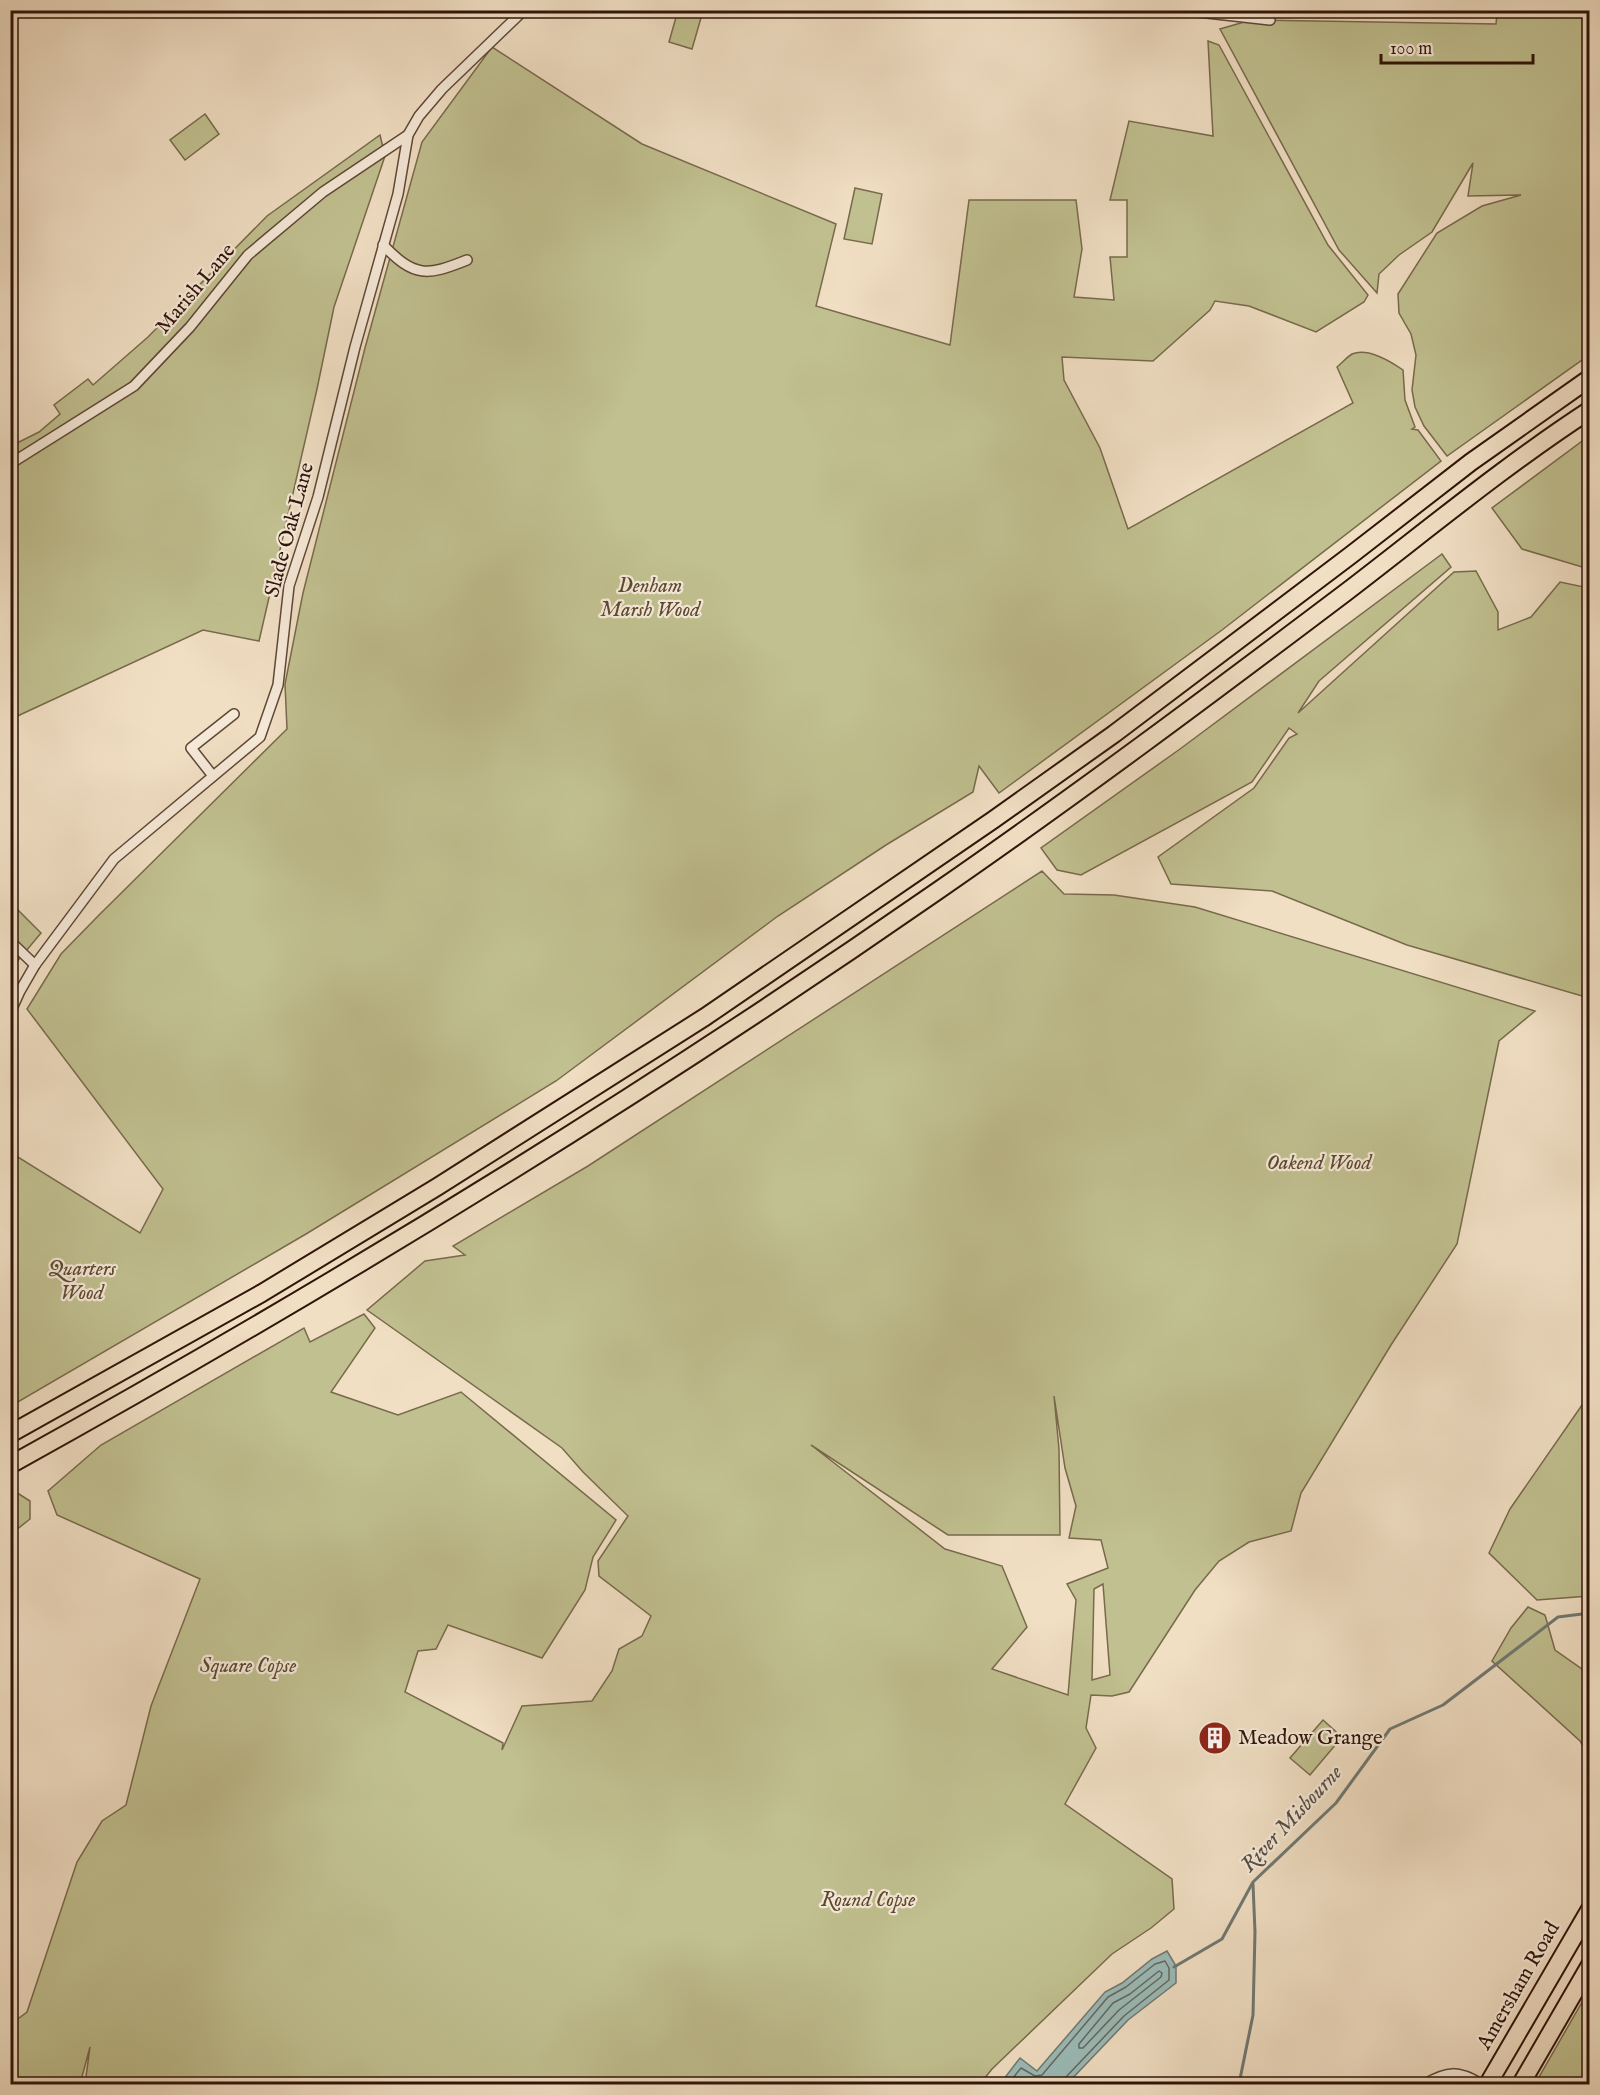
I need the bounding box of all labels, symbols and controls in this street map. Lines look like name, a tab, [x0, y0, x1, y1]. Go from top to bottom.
scale bar	[1381, 27, 1532, 65]
text: 100 m	[1390, 38, 1432, 61]
street label: Marish Lane	[150, 238, 242, 340]
street label: Slade Oak Lane	[259, 459, 321, 600]
park label: Denham Marsh Wood	[600, 573, 702, 624]
park label: Oakend Wood	[1267, 1150, 1373, 1177]
park label: Quarters Wood	[48, 1256, 117, 1307]
park label: Square Copse	[200, 1653, 296, 1680]
building icon: Meadow Grange	[1197, 1720, 1233, 1756]
place label: Meadow Grange	[1238, 1725, 1383, 1752]
water label: River Misbourne	[1235, 1759, 1349, 1879]
park label: Round Copse	[821, 1887, 915, 1914]
street label: Amersham Road	[1471, 1916, 1567, 2056]

